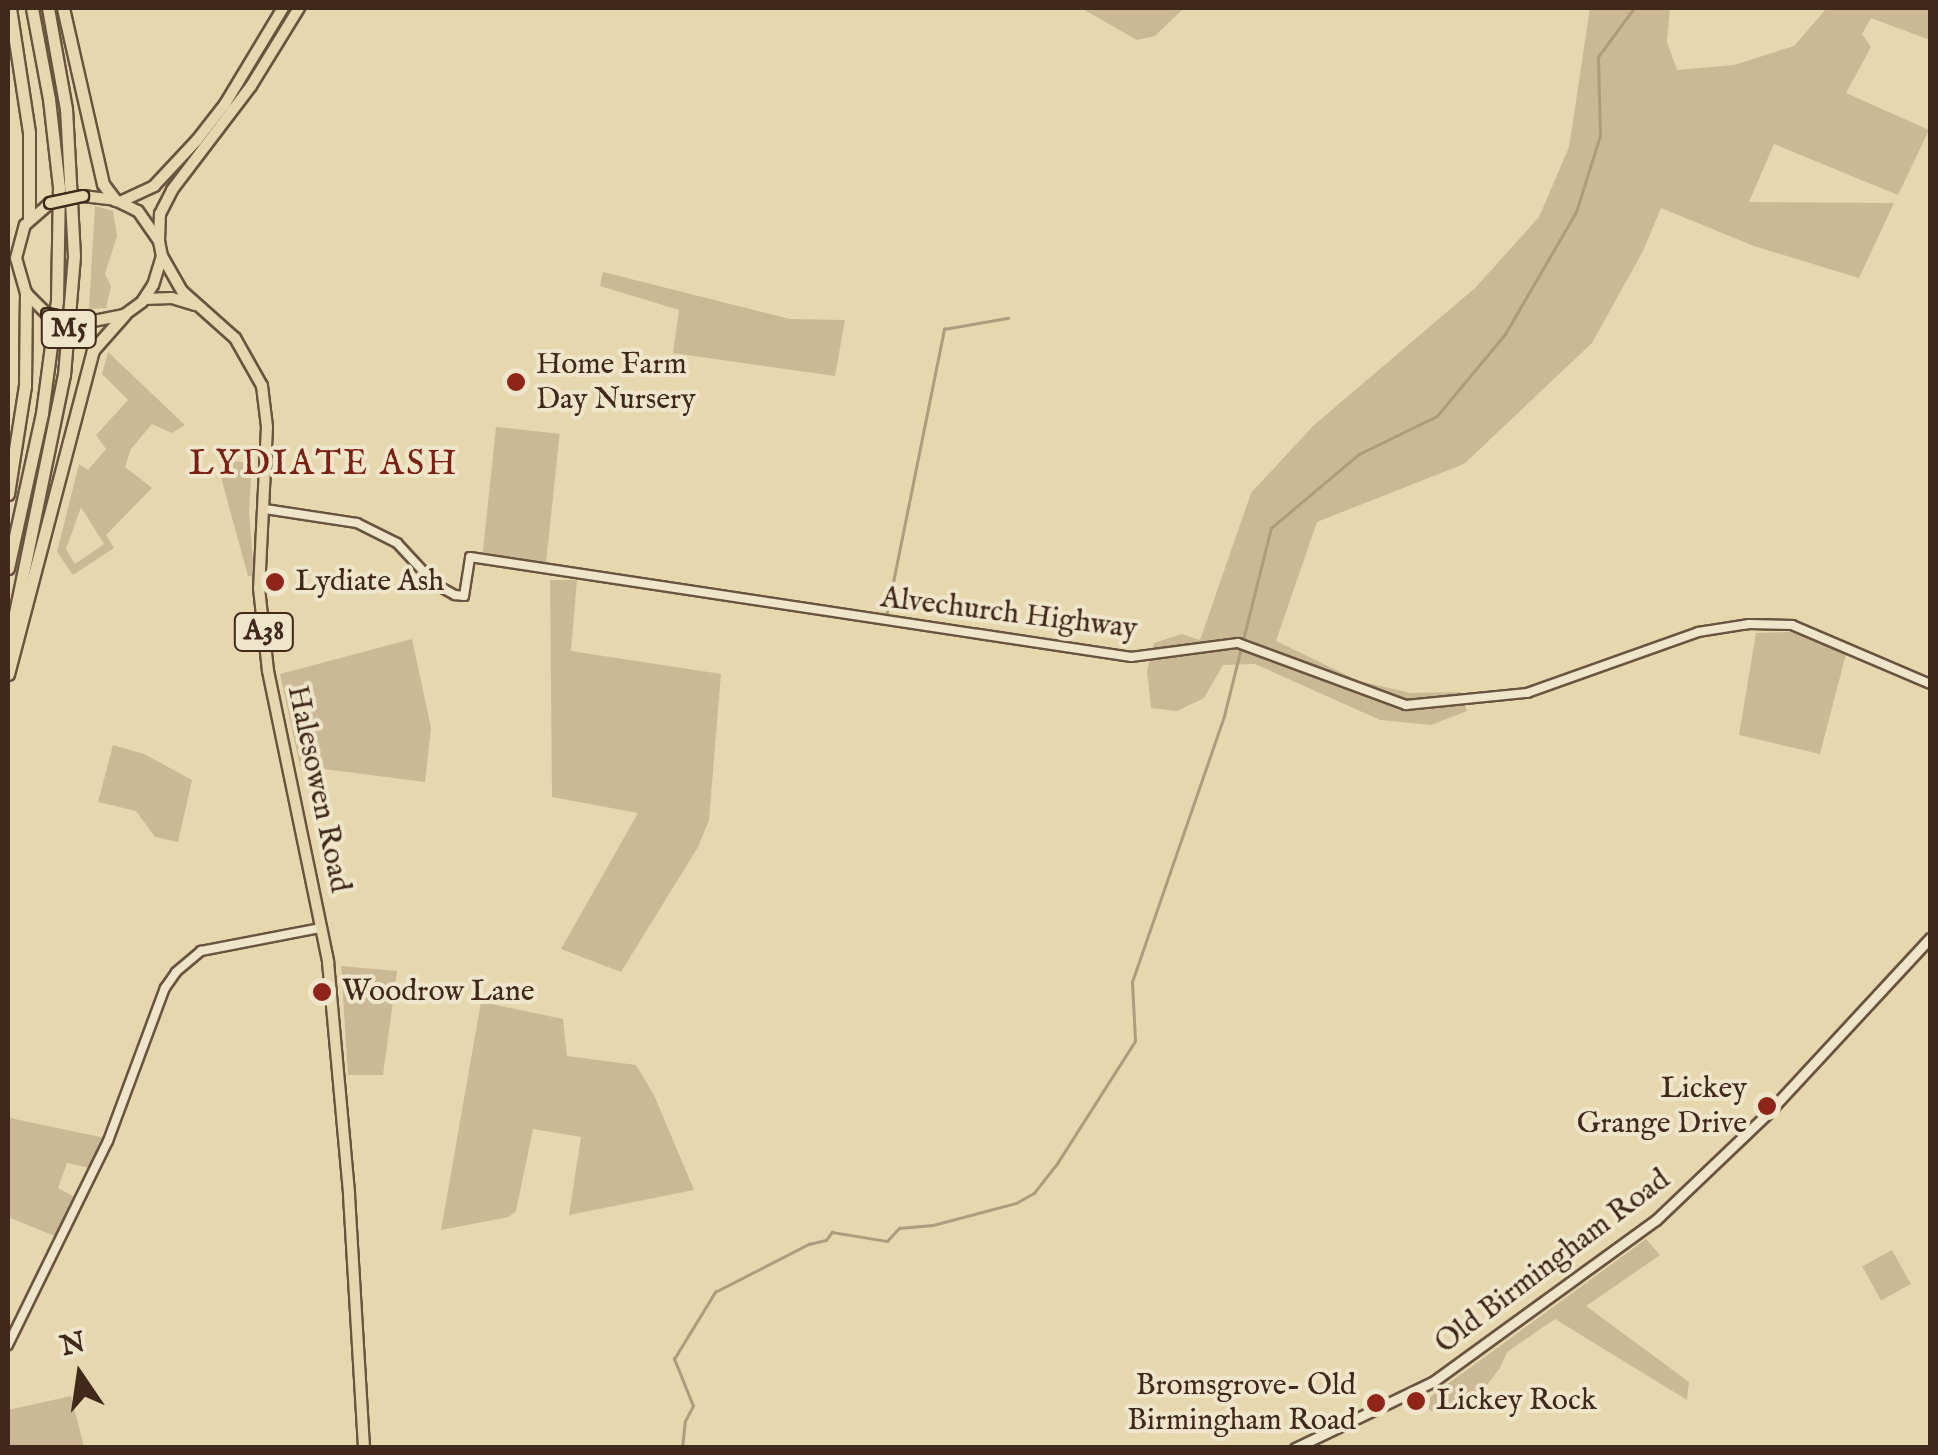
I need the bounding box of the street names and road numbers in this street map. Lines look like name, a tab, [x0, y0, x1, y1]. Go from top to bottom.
road number: M5	[39, 306, 99, 352]
street label: Alvechurch Highway	[879, 580, 1139, 648]
road number: A38	[232, 609, 296, 655]
street label: Halesowen Road	[278, 682, 358, 896]
street label: Old Birmingham Road	[1429, 1162, 1677, 1362]

